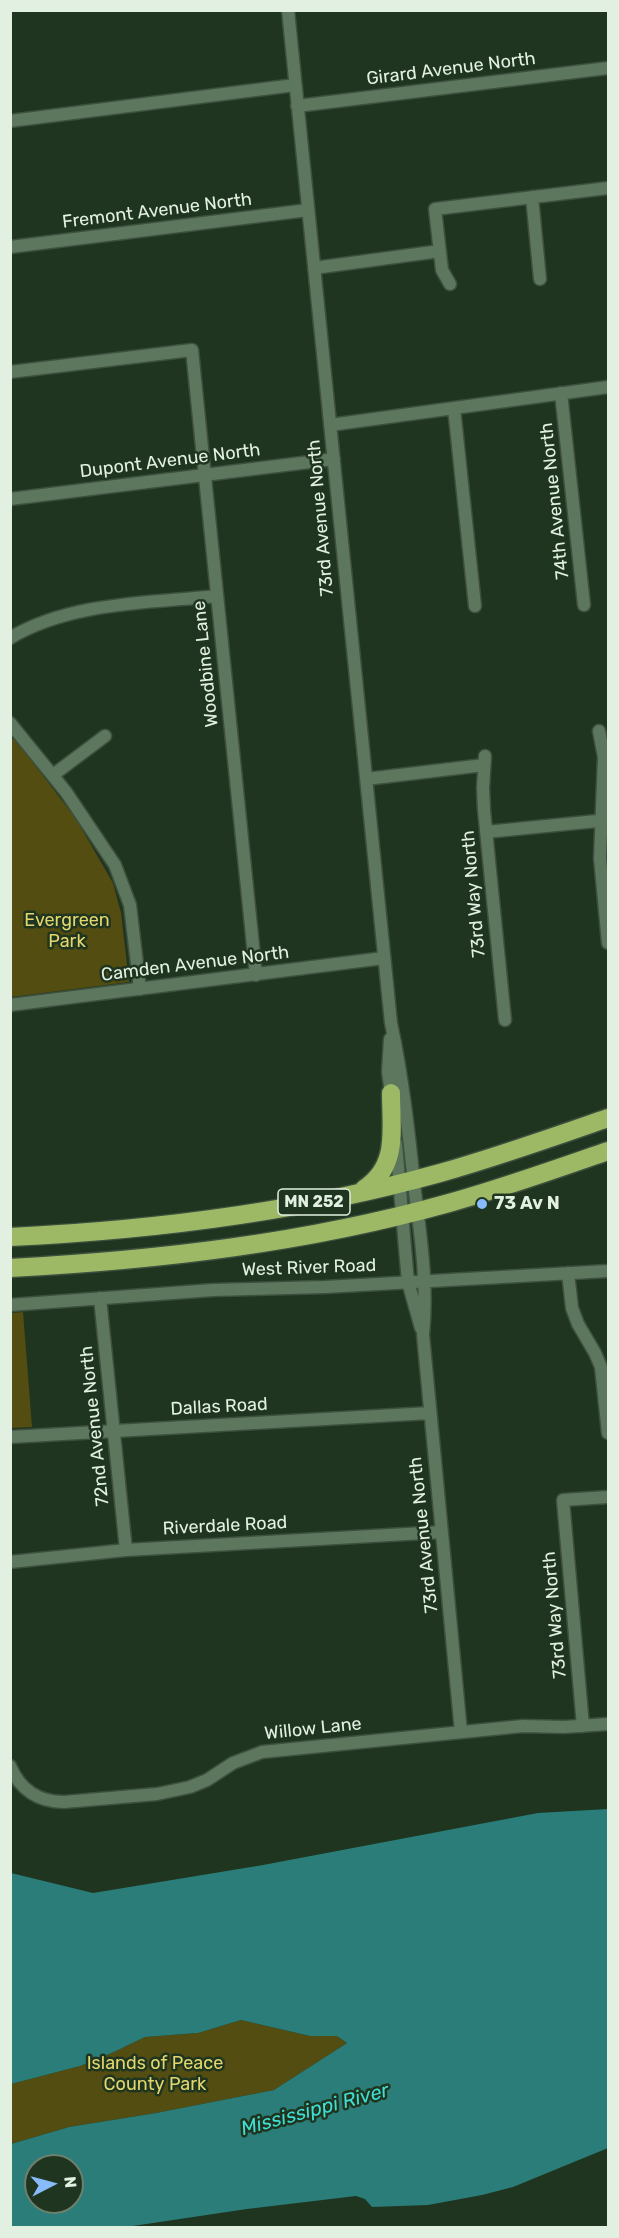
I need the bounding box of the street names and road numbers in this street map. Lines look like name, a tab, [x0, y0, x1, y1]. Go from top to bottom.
street label: Girard Avenue North	[365, 48, 537, 90]
street label: Fremont Avenue North	[61, 189, 253, 233]
street label: 74th Avenue North	[536, 422, 574, 580]
street label: Dupont Avenue North	[79, 439, 261, 483]
street label: 73rd Avenue North	[303, 439, 339, 597]
street label: Woodbine Lane	[189, 600, 223, 728]
street label: 73rd Way North	[458, 830, 490, 958]
street label: Camden Avenue North	[100, 942, 290, 986]
road number: MN 252	[278, 1189, 350, 1215]
street label: West River Road	[241, 1255, 377, 1281]
street label: 72nd Avenue North	[76, 1345, 114, 1507]
street label: Dallas Road	[170, 1394, 268, 1420]
street label: 73rd Avenue North	[405, 1456, 443, 1614]
street label: Riverdale Road	[162, 1512, 288, 1540]
street label: 73rd Way North	[539, 1551, 571, 1679]
street label: Willow Lane	[263, 1713, 363, 1745]

